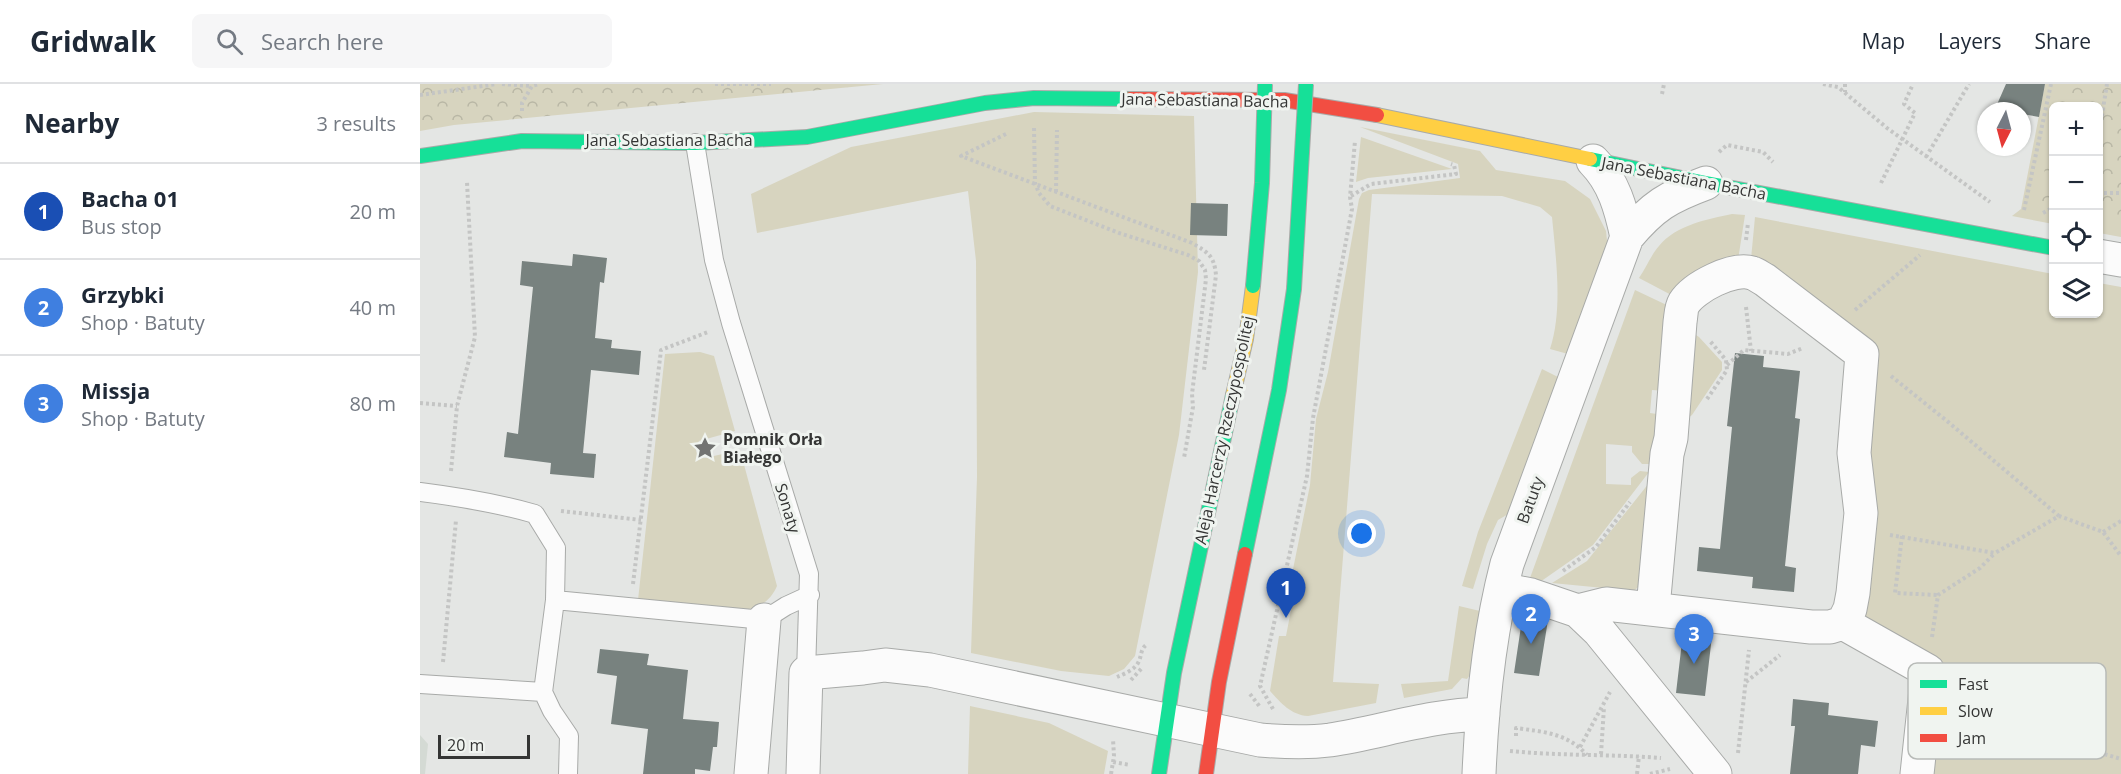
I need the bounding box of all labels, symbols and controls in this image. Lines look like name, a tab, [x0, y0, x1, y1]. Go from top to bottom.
search box	[192, 14, 612, 68]
text: Gridwalk	[30, 22, 156, 60]
icon: search	[213, 25, 246, 58]
text: Search here	[261, 26, 384, 56]
text: Map	[1862, 27, 1905, 55]
text: Layers	[1938, 27, 2002, 55]
text: Share	[2035, 27, 2091, 55]
street label: Jana Sebastiana Bacha	[1119, 88, 1289, 112]
north arrow	[1977, 102, 2031, 156]
map controls	[2049, 102, 2103, 318]
button: +	[2049, 102, 2103, 156]
text: Nearby	[24, 105, 119, 141]
text: 3 results	[316, 110, 396, 137]
street label: Jana Sebastiana Bacha	[583, 129, 753, 151]
street label: Jana Sebastiana Bacha	[1598, 151, 1768, 205]
button: −	[2049, 156, 2103, 210]
text: Bacha 01	[81, 183, 179, 213]
text: 1	[38, 198, 49, 225]
text: 20 m	[349, 198, 396, 225]
button: locate	[2049, 210, 2103, 264]
text: Bus stop	[81, 213, 162, 240]
button: layers	[2049, 264, 2103, 318]
text: Grzybki	[81, 279, 164, 309]
text: 2	[38, 294, 49, 321]
text: 40 m	[349, 294, 396, 321]
text: Shop · Batuty	[81, 309, 205, 336]
street label: Aleja Harcerzy Rzeczypospolitej	[1189, 314, 1259, 546]
text: Missja	[81, 375, 150, 405]
text: 3	[38, 390, 49, 417]
text: 80 m	[349, 390, 396, 417]
text: Shop · Batuty	[81, 405, 205, 432]
place label: Pomnik Orła Białego	[723, 428, 823, 468]
place icon: Pomnik Orła Białego	[692, 435, 718, 461]
street label: Batuty	[1511, 473, 1549, 527]
street label: Sonaty	[770, 480, 806, 536]
your location	[1347, 519, 1376, 548]
pin: 1	[1266, 568, 1306, 618]
pin: 2	[1512, 594, 1550, 644]
pin: 3	[1674, 614, 1714, 664]
legend	[1908, 663, 2106, 759]
text: Fast	[1958, 673, 1989, 695]
text: Slow	[1958, 700, 1993, 722]
text: Jam	[1956, 727, 1986, 749]
scale bar	[438, 732, 530, 760]
text: 20 m	[447, 734, 484, 756]

